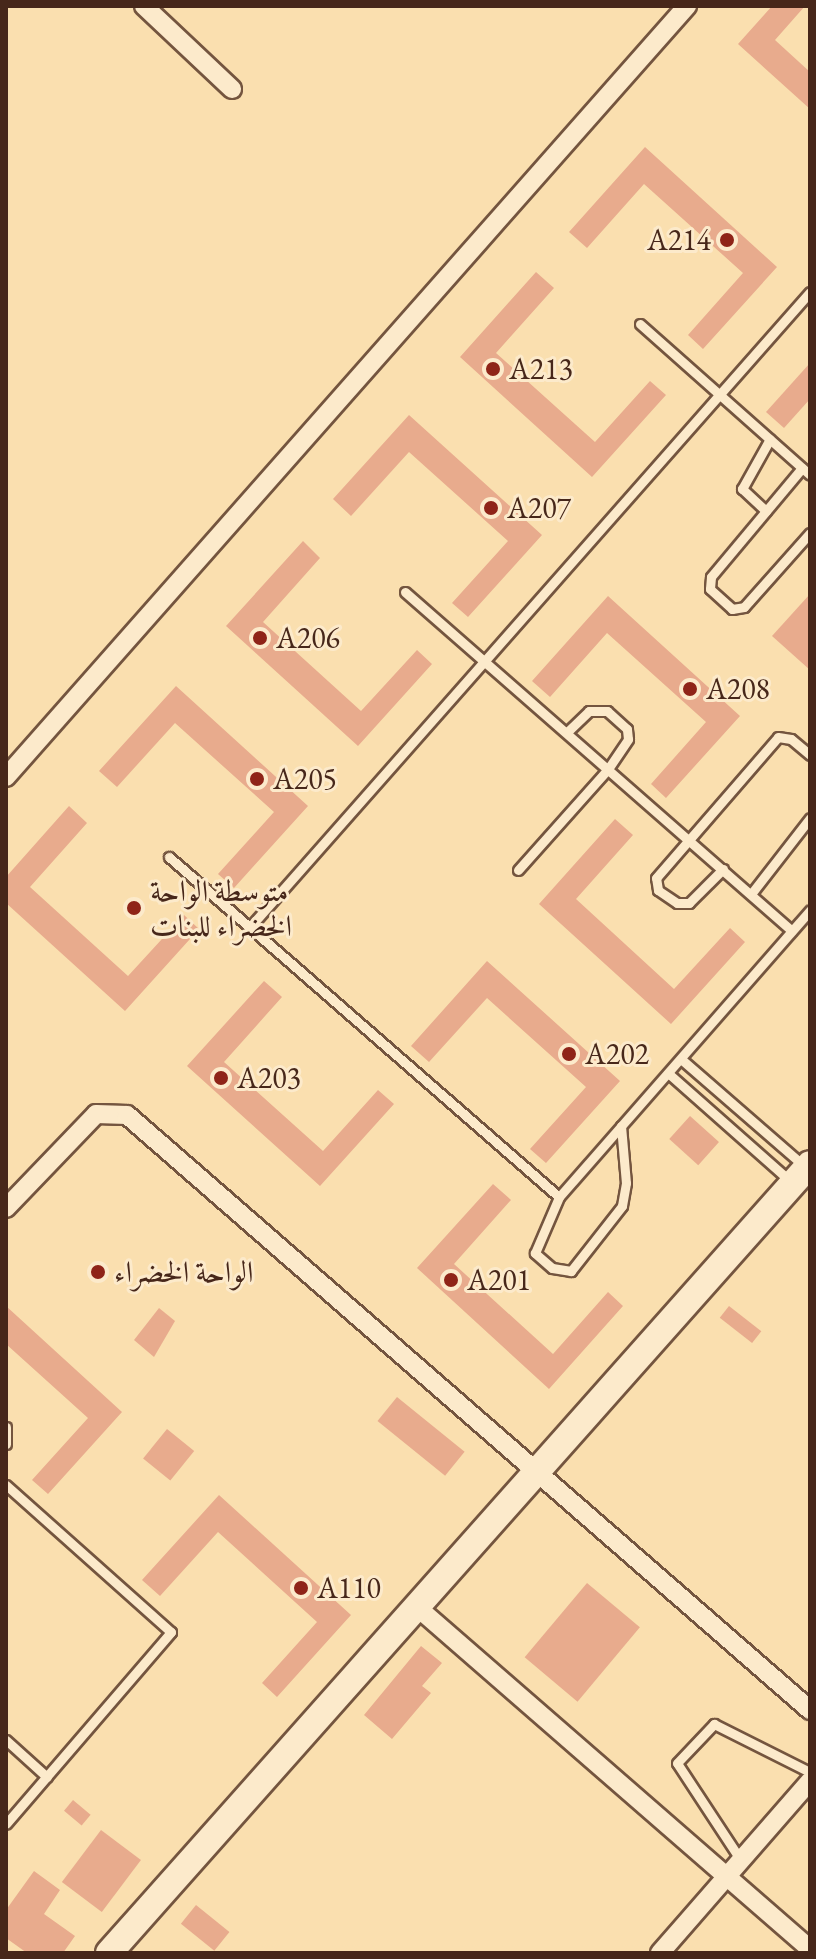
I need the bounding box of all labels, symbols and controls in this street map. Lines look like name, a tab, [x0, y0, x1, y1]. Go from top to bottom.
place label: A214	[647, 222, 711, 258]
marker: A214	[718, 231, 736, 249]
place label: A213	[509, 351, 573, 387]
marker: A213	[484, 360, 502, 378]
place label: A207	[507, 490, 571, 526]
marker: A207	[482, 499, 500, 517]
place label: A206	[276, 620, 340, 656]
marker: A206	[251, 629, 269, 647]
place label: A208	[706, 671, 770, 707]
marker: A208	[681, 680, 699, 698]
place label: A205	[273, 761, 337, 797]
marker: A205	[248, 770, 266, 788]
place label: متوسطة الواحة الخضراء للبنات	[150, 873, 292, 944]
marker: متوسطة الواحة الخضراء للبنات	[125, 899, 143, 917]
place label: A202	[585, 1036, 649, 1072]
marker: A202	[560, 1045, 578, 1063]
place label: A203	[237, 1060, 301, 1096]
marker: A203	[212, 1069, 230, 1087]
place label: الواحة الخضراء	[114, 1254, 253, 1290]
place label: A201	[467, 1262, 531, 1298]
marker: الواحة الخضراء	[89, 1263, 107, 1281]
marker: A201	[442, 1271, 460, 1289]
place label: A110	[317, 1570, 381, 1606]
marker: A110	[292, 1579, 310, 1597]

